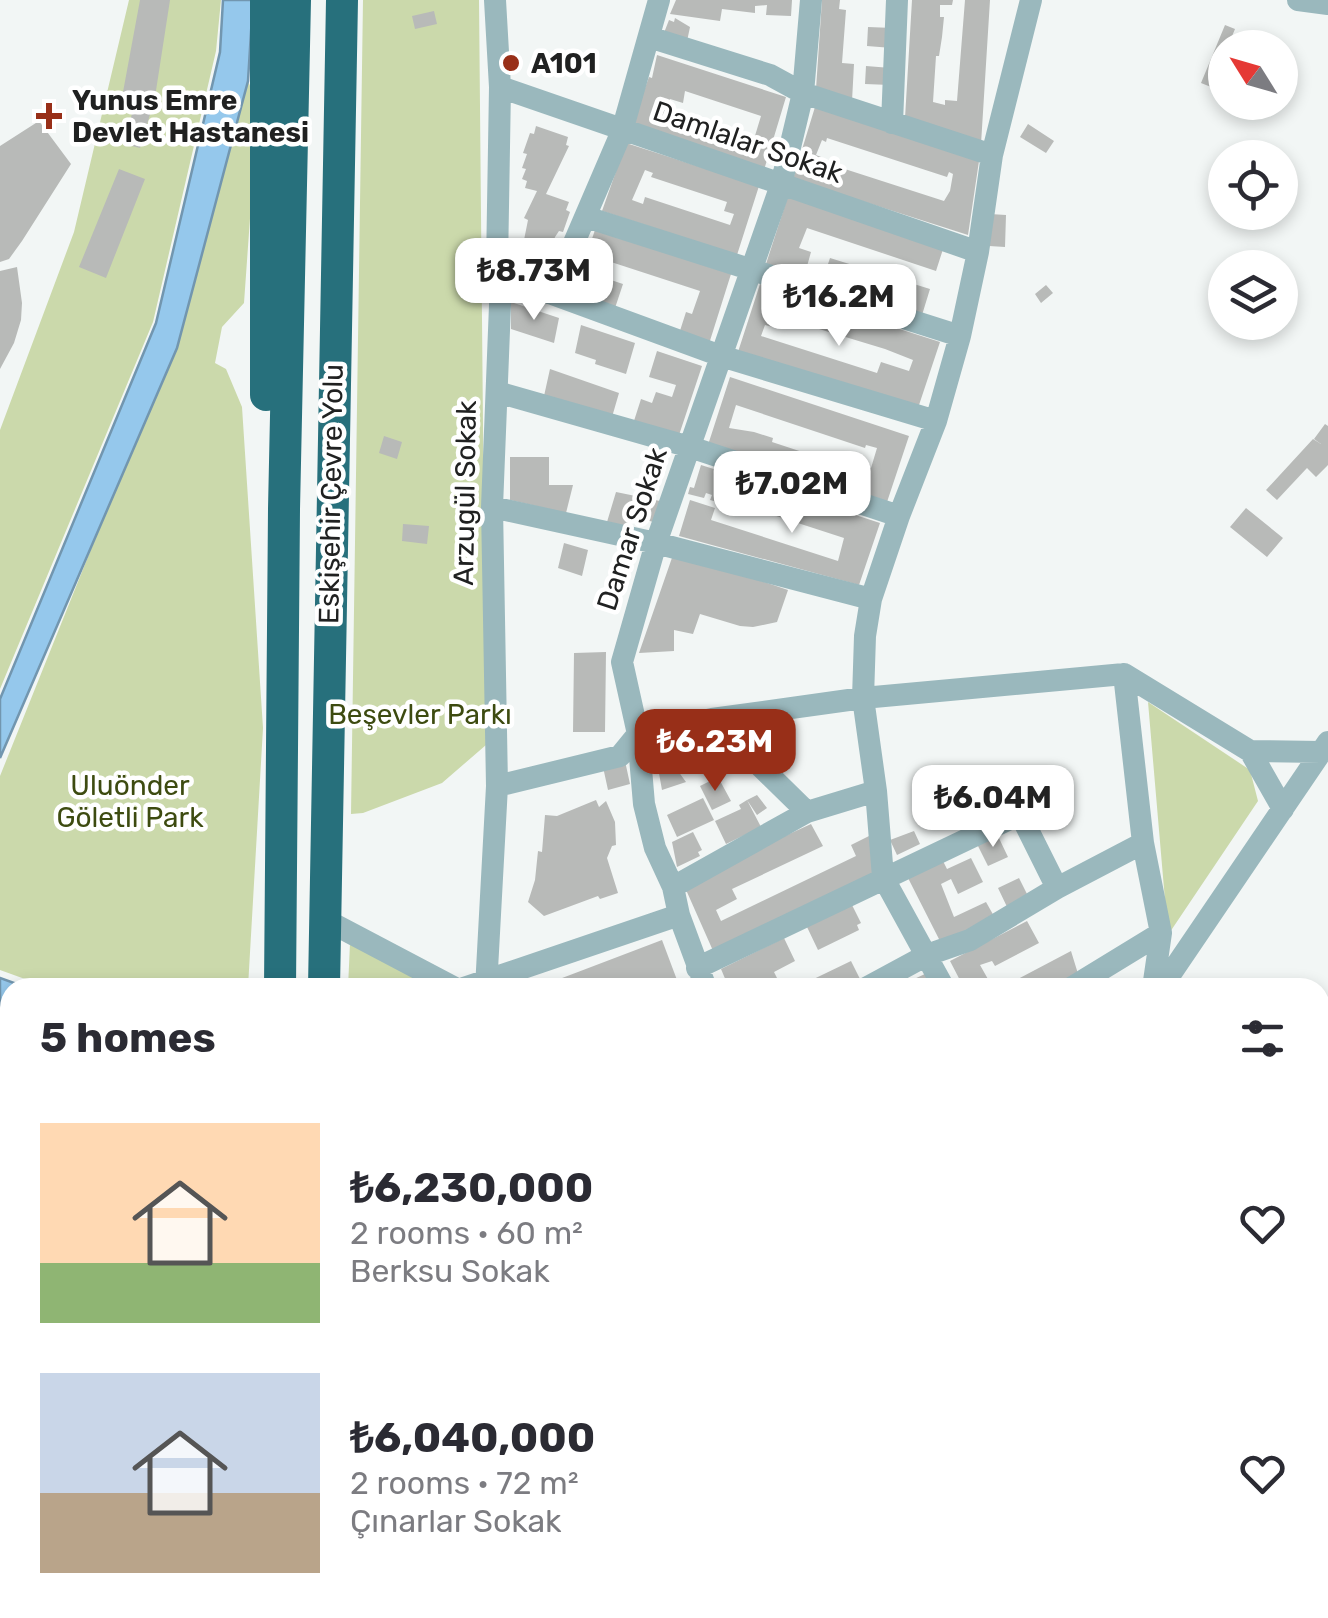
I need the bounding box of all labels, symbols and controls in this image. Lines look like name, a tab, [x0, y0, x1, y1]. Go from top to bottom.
north arrow	[1208, 30, 1298, 120]
map controls	[1208, 30, 1298, 340]
place label: A101	[531, 47, 597, 80]
marker: A101	[500, 52, 522, 74]
place label: Yunus Emre Devlet Hastanesi	[72, 84, 309, 149]
street label: Damlalar Sokak	[649, 94, 848, 190]
marker: Yunus Emre Devlet Hastanesi	[36, 103, 62, 129]
button: locate	[1208, 140, 1298, 230]
pin: ₺8.73M	[453, 238, 615, 323]
button: layers	[1208, 250, 1298, 340]
text: ₺8.73M	[477, 251, 591, 289]
pin: ₺16.2M	[758, 264, 920, 349]
text: ₺16.2M	[783, 277, 895, 315]
street label: Eskişehir Çevre Yolu	[312, 364, 350, 624]
street label: Arzugül Sokak	[447, 400, 483, 586]
street label: Damar Sokak	[590, 443, 674, 615]
pin: ₺7.02M	[711, 451, 873, 536]
text: ₺7.02M	[736, 464, 848, 502]
park label: Beşevler Parkı	[328, 698, 512, 731]
pin: ₺6.23M	[634, 709, 796, 794]
text: ₺6.23M	[657, 722, 773, 760]
pin: ₺6.04M	[912, 765, 1074, 850]
park label: Uluönder Göletli Park	[56, 769, 204, 834]
text: ₺6.04M	[934, 778, 1052, 816]
icon: filters	[1235, 1011, 1290, 1066]
text: 5 homes	[40, 1013, 216, 1063]
icon: home	[120, 1163, 240, 1283]
text: ₺6,230,000	[350, 1163, 593, 1213]
icon: heart	[1235, 1196, 1290, 1251]
text: 2 rooms · 60 m²	[350, 1214, 583, 1252]
text: Berksu Sokak	[350, 1252, 550, 1290]
icon: home	[120, 1413, 240, 1533]
text: ₺6,040,000	[350, 1413, 595, 1463]
icon: heart	[1235, 1446, 1290, 1501]
text: 2 rooms · 72 m²	[350, 1464, 579, 1502]
text: Çınarlar Sokak	[350, 1502, 562, 1540]

